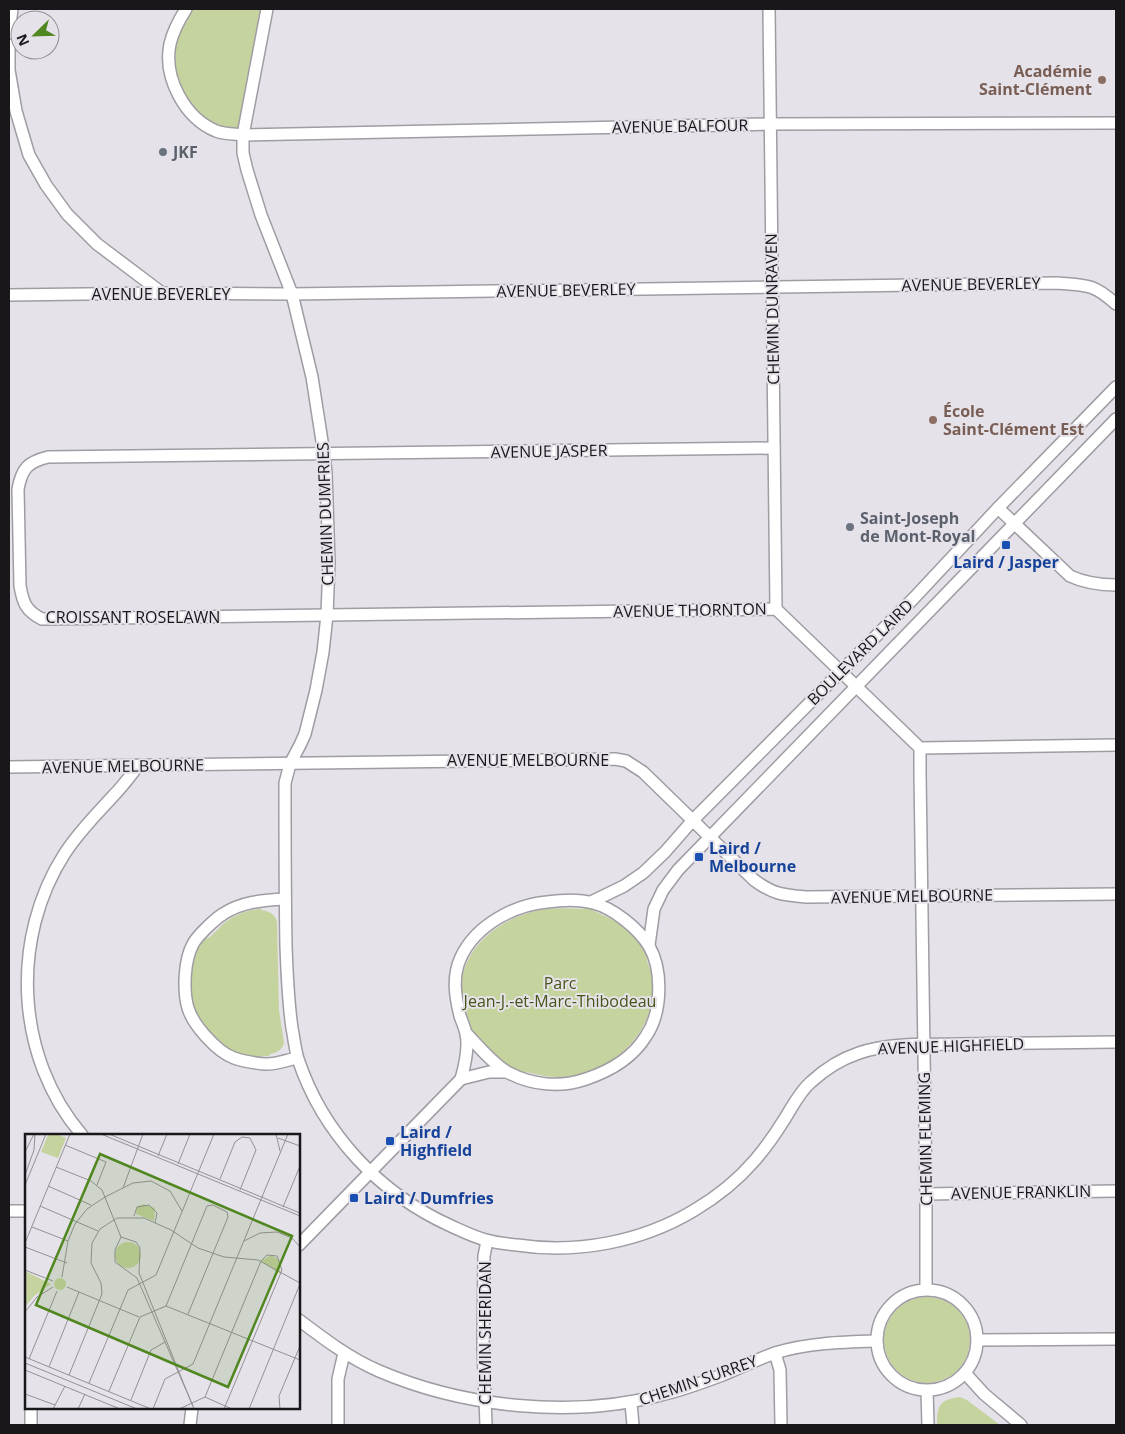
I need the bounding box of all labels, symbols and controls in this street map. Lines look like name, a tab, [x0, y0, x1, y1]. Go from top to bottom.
north arrow	[10, 10, 60, 60]
text: N	[12, 31, 34, 49]
place label: Académie Saint-Clément	[979, 60, 1092, 100]
marker: Académie Saint-Clément	[1096, 74, 1108, 86]
street label: AVENUE BALFOUR	[612, 114, 748, 138]
place label: JKF	[171, 141, 198, 163]
marker: JKF	[157, 146, 169, 158]
street label: CHEMIN DUNRAVEN	[760, 233, 784, 385]
street label: AVENUE BEVERLEY	[901, 272, 1041, 296]
street label: AVENUE BEVERLEY	[496, 278, 636, 302]
street label: AVENUE BEVERLEY	[91, 283, 231, 305]
place label: École Saint-Clément Est	[943, 400, 1084, 440]
marker: École Saint-Clément Est	[927, 414, 939, 426]
street label: AVENUE JASPER	[490, 439, 608, 463]
street label: CHEMIN DUMFRIES	[311, 442, 339, 586]
place label: Saint-Joseph de Mont-Royal	[860, 507, 975, 547]
marker: Saint-Joseph de Mont-Royal	[844, 521, 856, 533]
marker: Laird / Jasper	[1000, 539, 1012, 551]
place label: Laird / Jasper	[953, 551, 1059, 573]
street label: BOULEVARD LAIRD	[802, 594, 918, 710]
street label: AVENUE THORNTON	[613, 598, 767, 622]
street label: CROISSANT ROSELAWN	[46, 606, 220, 628]
street label: AVENUE MELBOURNE	[447, 749, 609, 771]
street label: AVENUE MELBOURNE	[42, 754, 204, 778]
place label: Laird / Melbourne	[709, 837, 796, 877]
marker: Laird / Melbourne	[693, 851, 705, 863]
street label: AVENUE MELBOURNE	[831, 884, 993, 908]
park label: Parc Jean-J.-et-Marc-Thibodeau	[462, 972, 656, 1012]
street label: AVENUE HIGHFIELD	[877, 1032, 1025, 1060]
street label: CHEMIN FLEMING	[913, 1072, 937, 1206]
place label: Laird / Highfield	[400, 1121, 472, 1161]
inset map	[25, 1134, 300, 1409]
marker: Laird / Highfield	[384, 1135, 396, 1147]
street label: AVENUE FRANKLIN	[951, 1180, 1091, 1204]
place label: Laird / Dumfries	[364, 1187, 494, 1209]
marker: Laird / Dumfries	[348, 1192, 360, 1204]
street label: CHEMIN SHERIDAN	[474, 1261, 496, 1405]
street label: CHEMIN SURREY	[636, 1349, 760, 1411]

